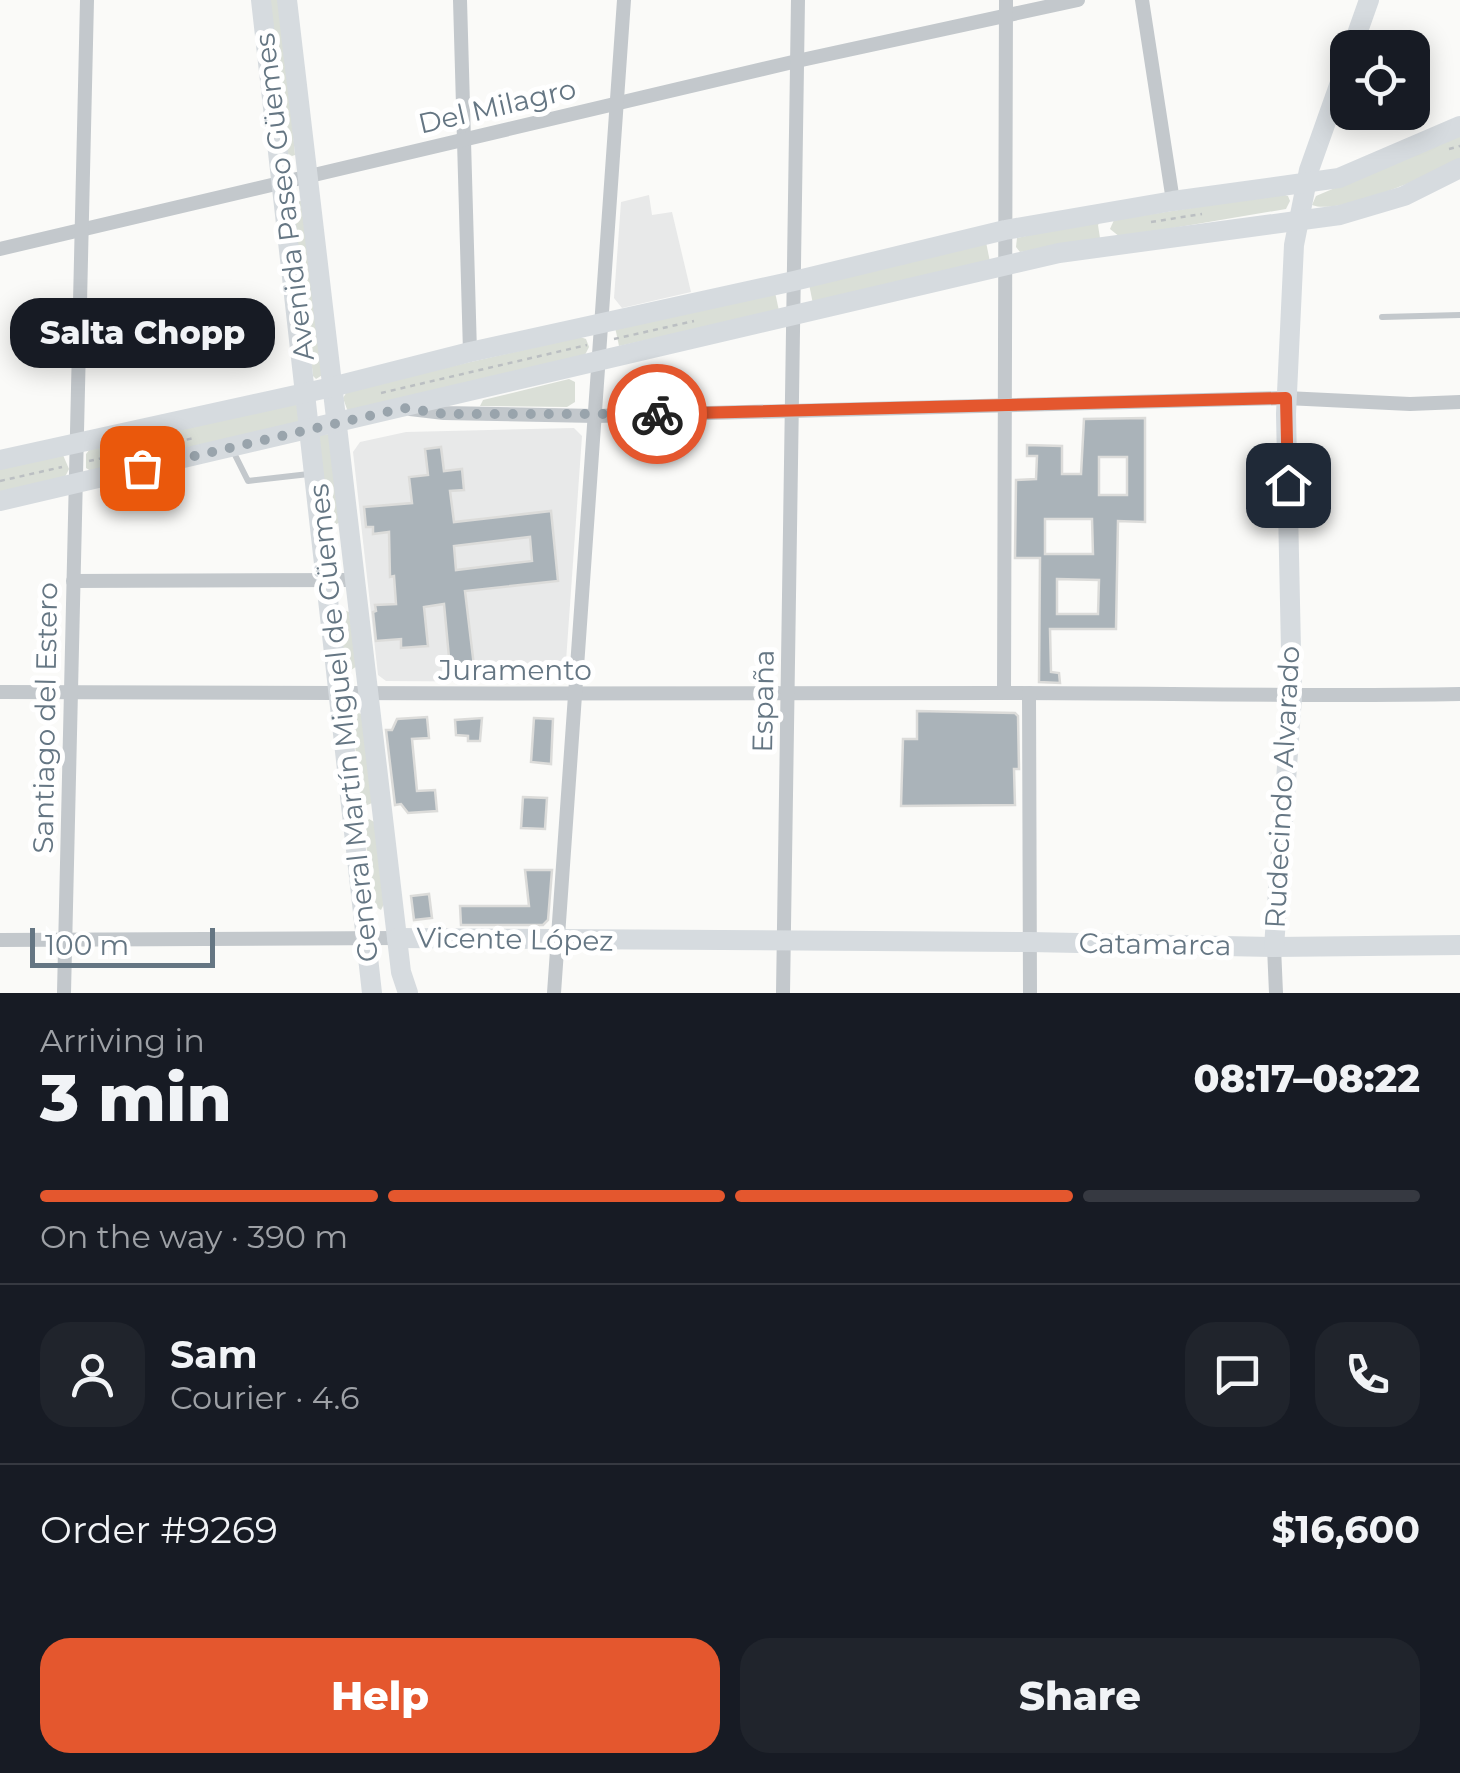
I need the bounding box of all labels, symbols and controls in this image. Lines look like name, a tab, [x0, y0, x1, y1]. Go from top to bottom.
map controls	[1330, 30, 1430, 130]
button: locate	[1330, 30, 1430, 130]
street label: Avenida Paseo Güemes	[247, 31, 321, 363]
street label: Del Milagro	[415, 71, 579, 141]
callout: Salta Chopp	[9, 298, 274, 368]
text: Salta Chopp	[40, 313, 245, 352]
courier	[607, 364, 707, 464]
icon: bike	[630, 387, 685, 442]
pin	[100, 426, 185, 511]
icon: bag	[115, 441, 170, 496]
pin	[1246, 443, 1331, 528]
icon: home	[1261, 458, 1316, 513]
street label: General Martín Miguel de Güemes	[301, 482, 385, 964]
street label: Santiago del Estero	[26, 582, 64, 854]
street label: Rudecindo Alvarado	[1258, 645, 1306, 929]
street label: España	[745, 649, 781, 753]
street label: Juramento	[437, 653, 592, 687]
street label: Vicente López	[416, 920, 614, 958]
scale bar	[30, 923, 215, 968]
street label: Catamarca	[1078, 926, 1232, 962]
text: 100 m	[45, 928, 129, 962]
text: Arriving in	[40, 1021, 205, 1060]
text: 08:17–08:22	[1193, 1055, 1420, 1102]
text: 3 min	[40, 1058, 232, 1137]
text: On the way · 390 m	[40, 1217, 348, 1256]
button: person	[40, 1322, 145, 1427]
button: chat	[1185, 1322, 1290, 1427]
button: phone	[1315, 1322, 1420, 1427]
text: Sam	[170, 1331, 258, 1378]
text: Courier · 4.6	[170, 1378, 359, 1417]
text: Order #9269	[40, 1506, 278, 1553]
text: $16,600	[1271, 1506, 1420, 1553]
button: Help	[40, 1638, 720, 1753]
button: Share	[740, 1638, 1420, 1753]

